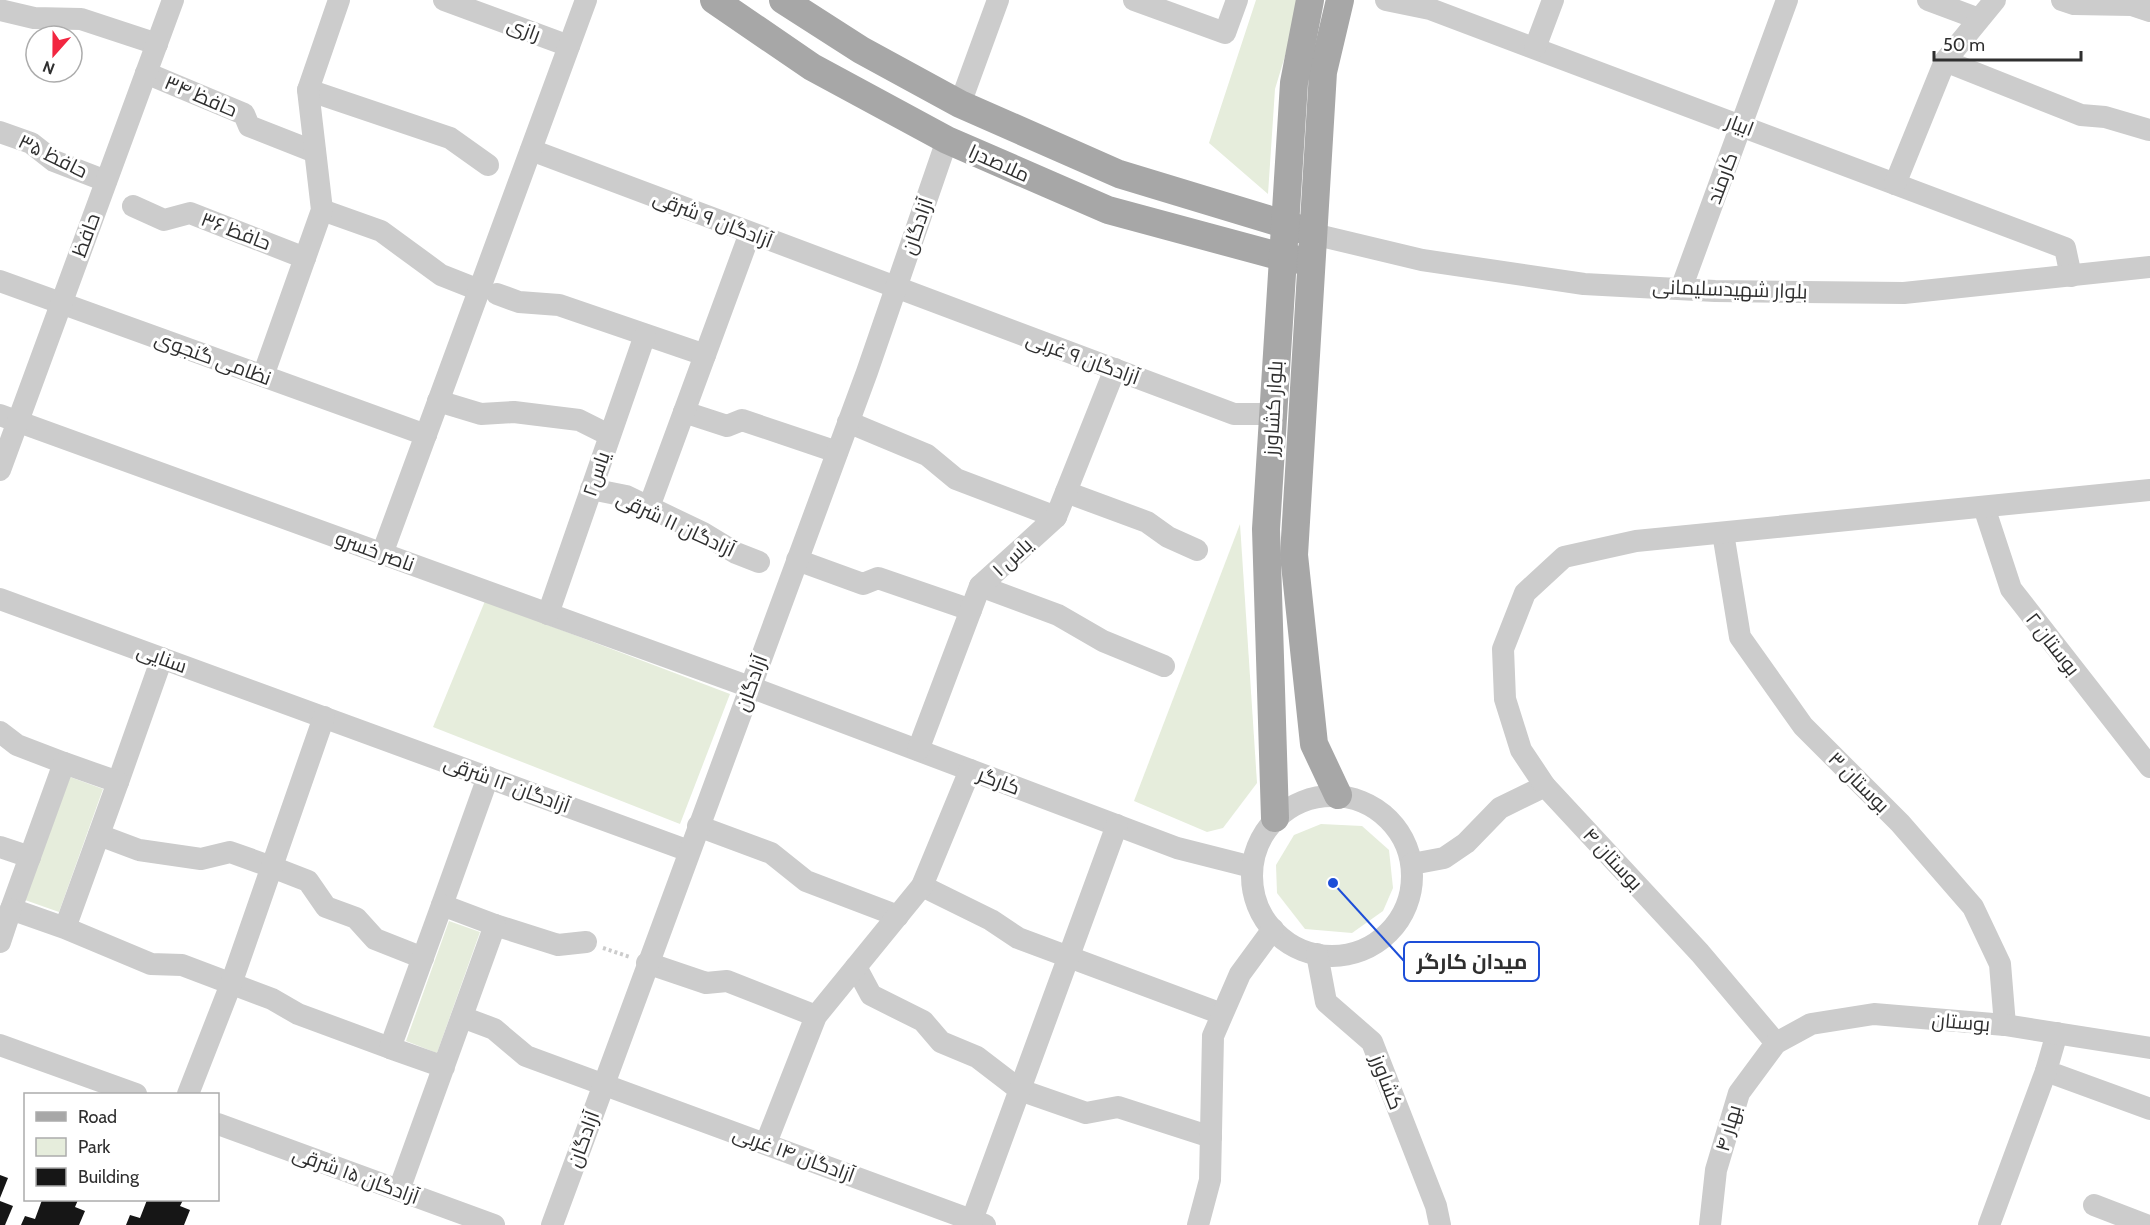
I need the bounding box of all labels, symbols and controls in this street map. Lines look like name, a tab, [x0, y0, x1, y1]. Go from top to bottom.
street label: رازی	[504, 12, 544, 47]
north arrow	[24, 24, 84, 84]
scale bar	[1934, 24, 2081, 62]
text: 50 m	[1943, 34, 1985, 56]
text: N	[40, 57, 57, 78]
street label: حافظ ۳۴	[161, 70, 241, 122]
street label: ابیار	[1722, 108, 1757, 141]
street label: حافظ ۳۵	[14, 129, 92, 183]
street label: ملاصدرا	[965, 139, 1033, 187]
street label: کارمند	[1702, 149, 1742, 207]
street label: آزادگان ۹ شرقی	[650, 185, 777, 254]
street label: آزادگان	[896, 194, 939, 258]
street label: حافظ ۳۶	[198, 207, 274, 255]
street label: حافظ	[67, 210, 105, 260]
street label: بلوار شهیدسلیمانی	[1652, 274, 1808, 305]
street label: نظامی گنجوی	[151, 326, 275, 391]
street label: آزادگان ۹ غربی	[1023, 326, 1143, 391]
street label: بلوار کشاورز	[1258, 360, 1287, 457]
street label: یاس۲	[577, 448, 616, 500]
street label: آزادگان ۱۱ شرقی	[613, 486, 740, 563]
street label: ناصر خسرو	[332, 526, 418, 576]
street label: یاس ۱	[987, 532, 1038, 582]
street label: بوستان ۲	[2020, 608, 2085, 681]
street label: سنایی	[133, 638, 190, 679]
street label: آزادگان	[730, 651, 773, 715]
street label: بوستان ۳	[1823, 746, 1895, 818]
street label: آزادگان ۱۲ شرقی	[440, 750, 574, 819]
street label: کارگر	[974, 762, 1023, 800]
street label: بوستان ۴	[1577, 823, 1648, 896]
callout: میدان کارگر	[1404, 942, 1539, 981]
text: میدان کارگر	[1416, 949, 1527, 974]
street label: بوستان	[1931, 1007, 1991, 1038]
street label: کشاورز	[1365, 1050, 1408, 1113]
legend	[24, 1093, 219, 1201]
street label: بهار ۴	[1710, 1102, 1747, 1154]
text: Road	[78, 1106, 117, 1128]
street label: آزادگان	[562, 1107, 605, 1171]
street label: آزادگان ۱۴ غربی	[730, 1121, 859, 1188]
text: Park	[78, 1136, 111, 1158]
street label: آزادگان ۱۵ شرقی	[289, 1141, 423, 1210]
text: Building	[78, 1166, 140, 1188]

